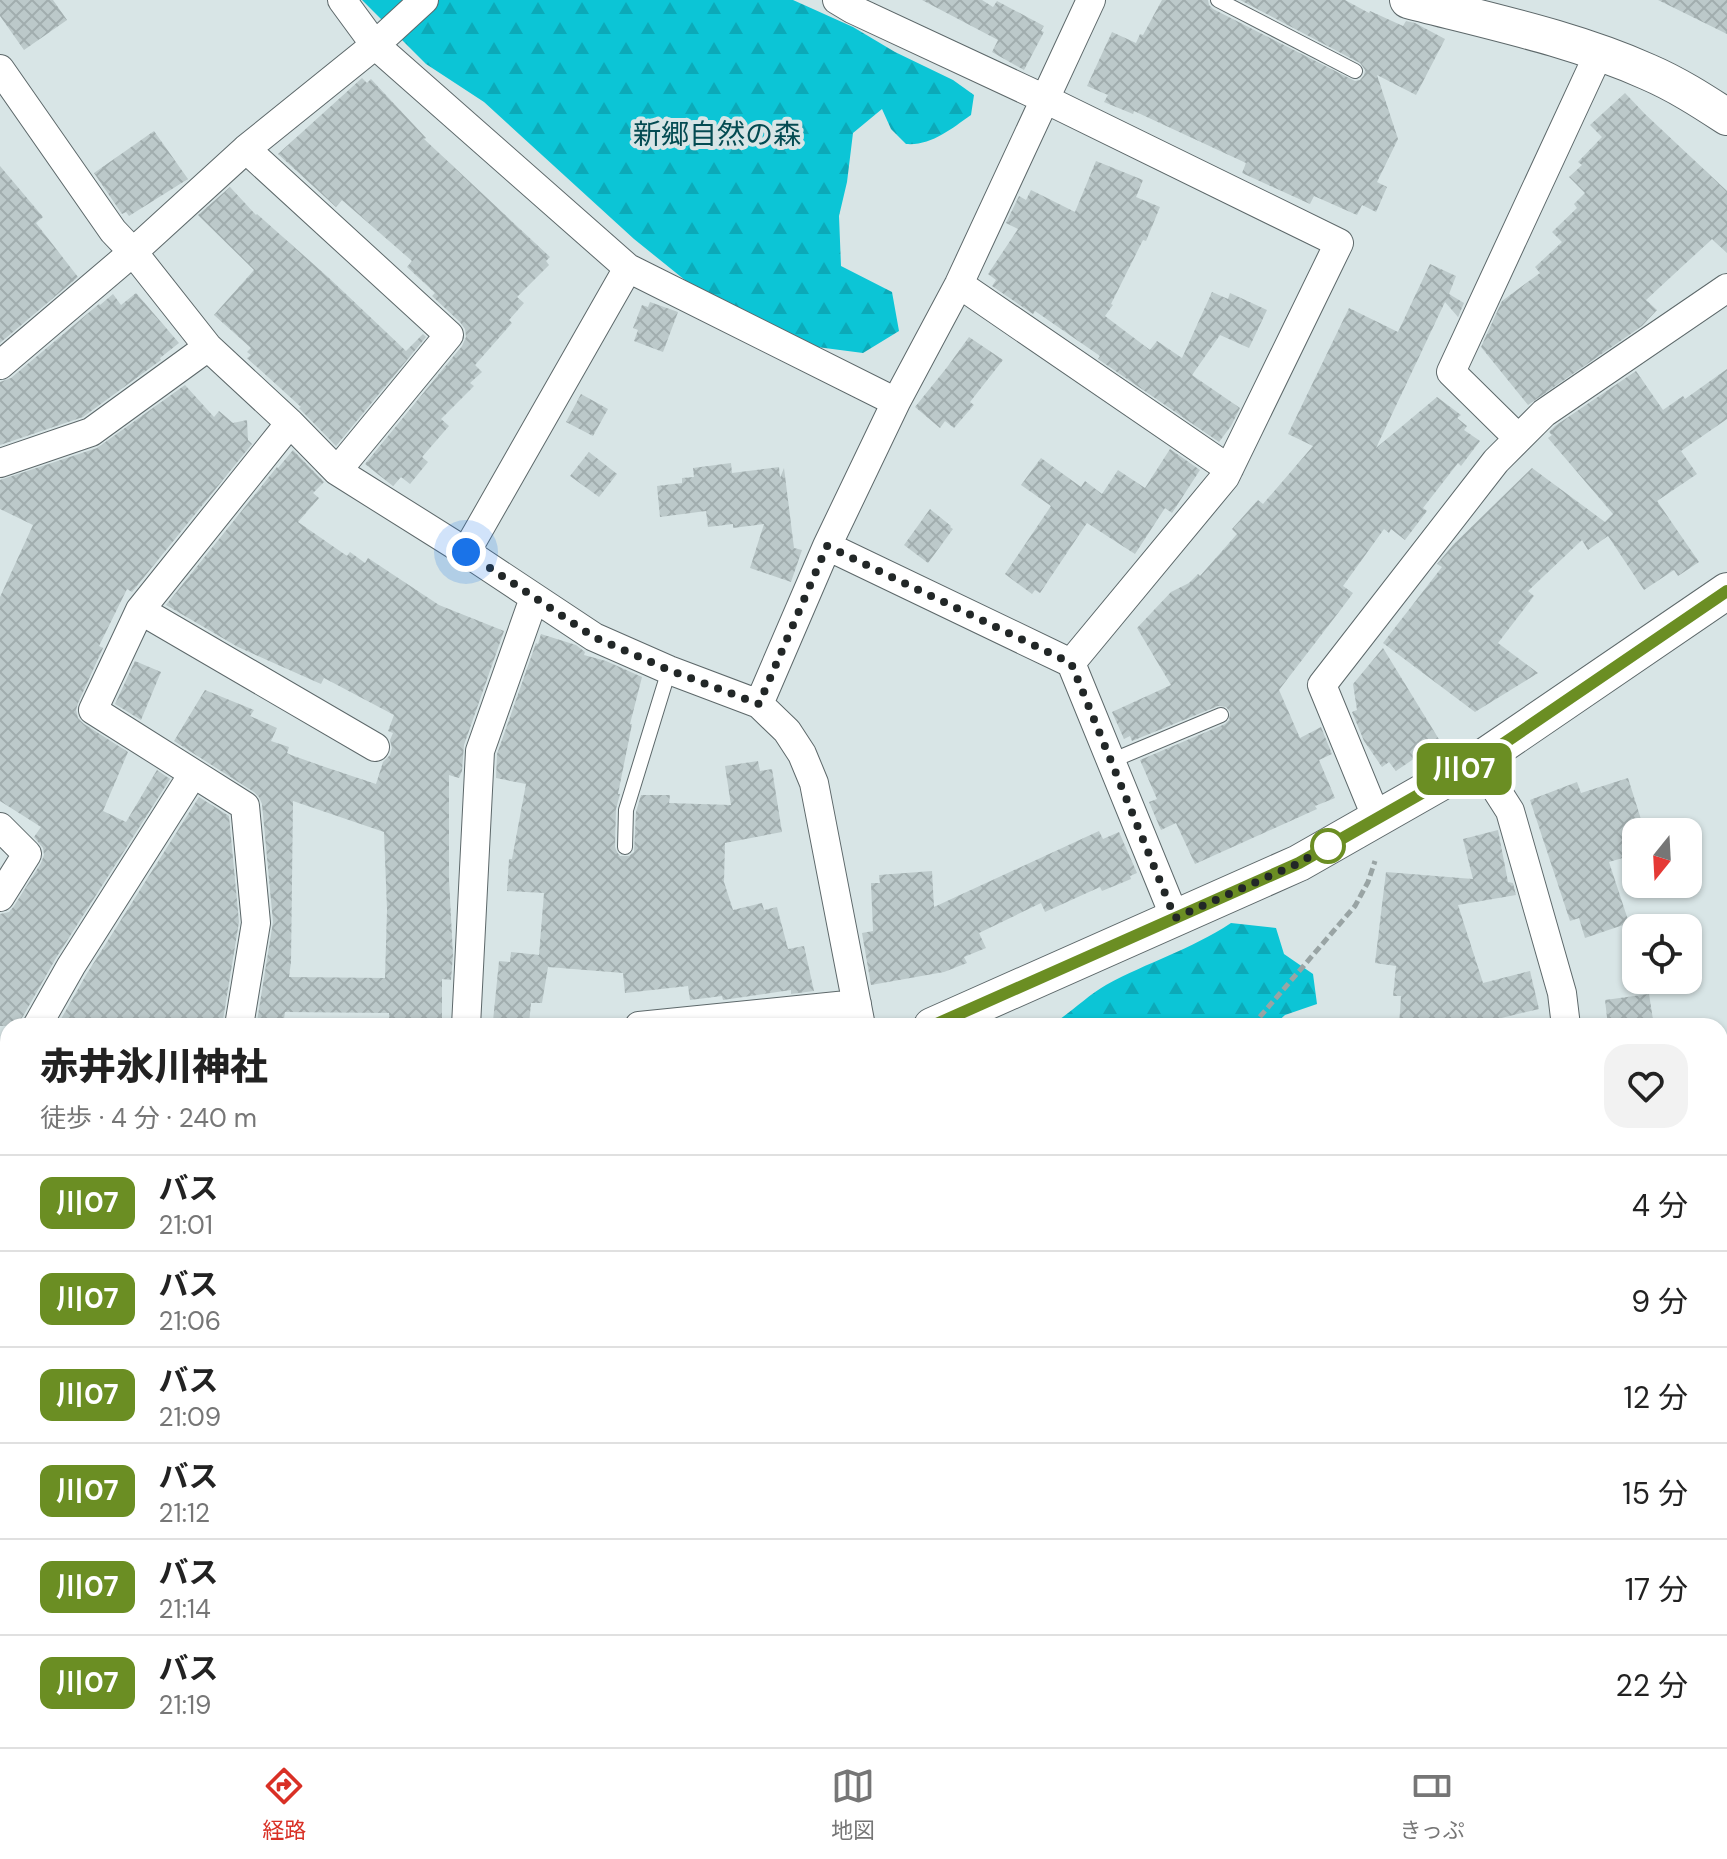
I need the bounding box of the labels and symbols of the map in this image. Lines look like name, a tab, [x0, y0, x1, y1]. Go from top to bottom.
park label: 新郷自然の森	[633, 116, 801, 153]
your location	[446, 532, 486, 572]
line badge: 川07	[1418, 743, 1510, 795]
north arrow	[1622, 818, 1702, 898]
unlabelled marker	[1311, 829, 1345, 863]

